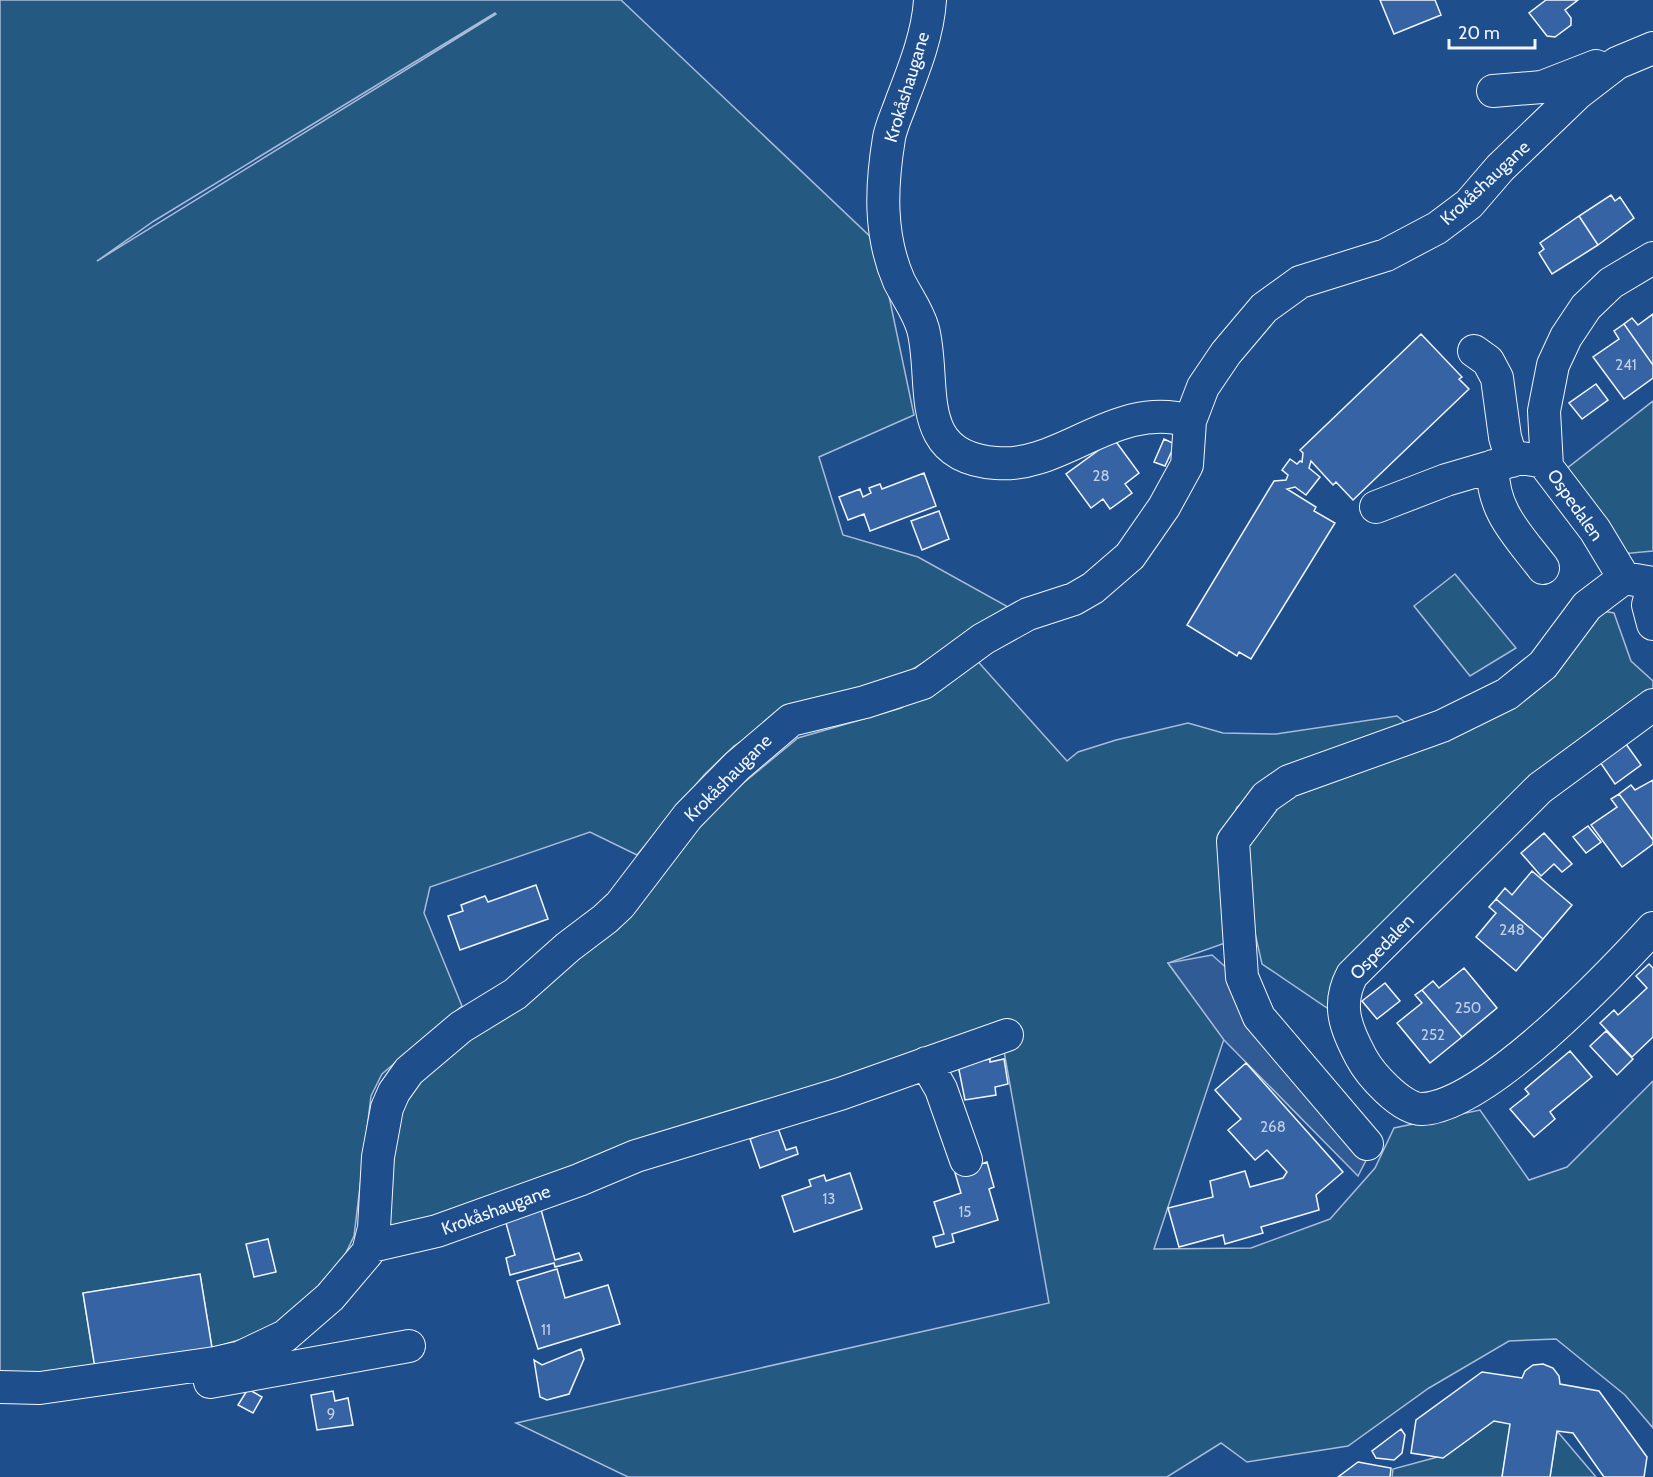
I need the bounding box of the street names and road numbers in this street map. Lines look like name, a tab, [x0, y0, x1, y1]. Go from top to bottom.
street label: Krokåshaugane	[880, 29, 934, 145]
street label: Krokåshaugane	[1436, 136, 1534, 230]
street label: Ospedalen	[1542, 465, 1608, 545]
street label: Krokåshaugane	[680, 730, 776, 826]
street label: Ospedalen	[1345, 910, 1419, 984]
street label: Krokåshaugane	[439, 1180, 553, 1240]

